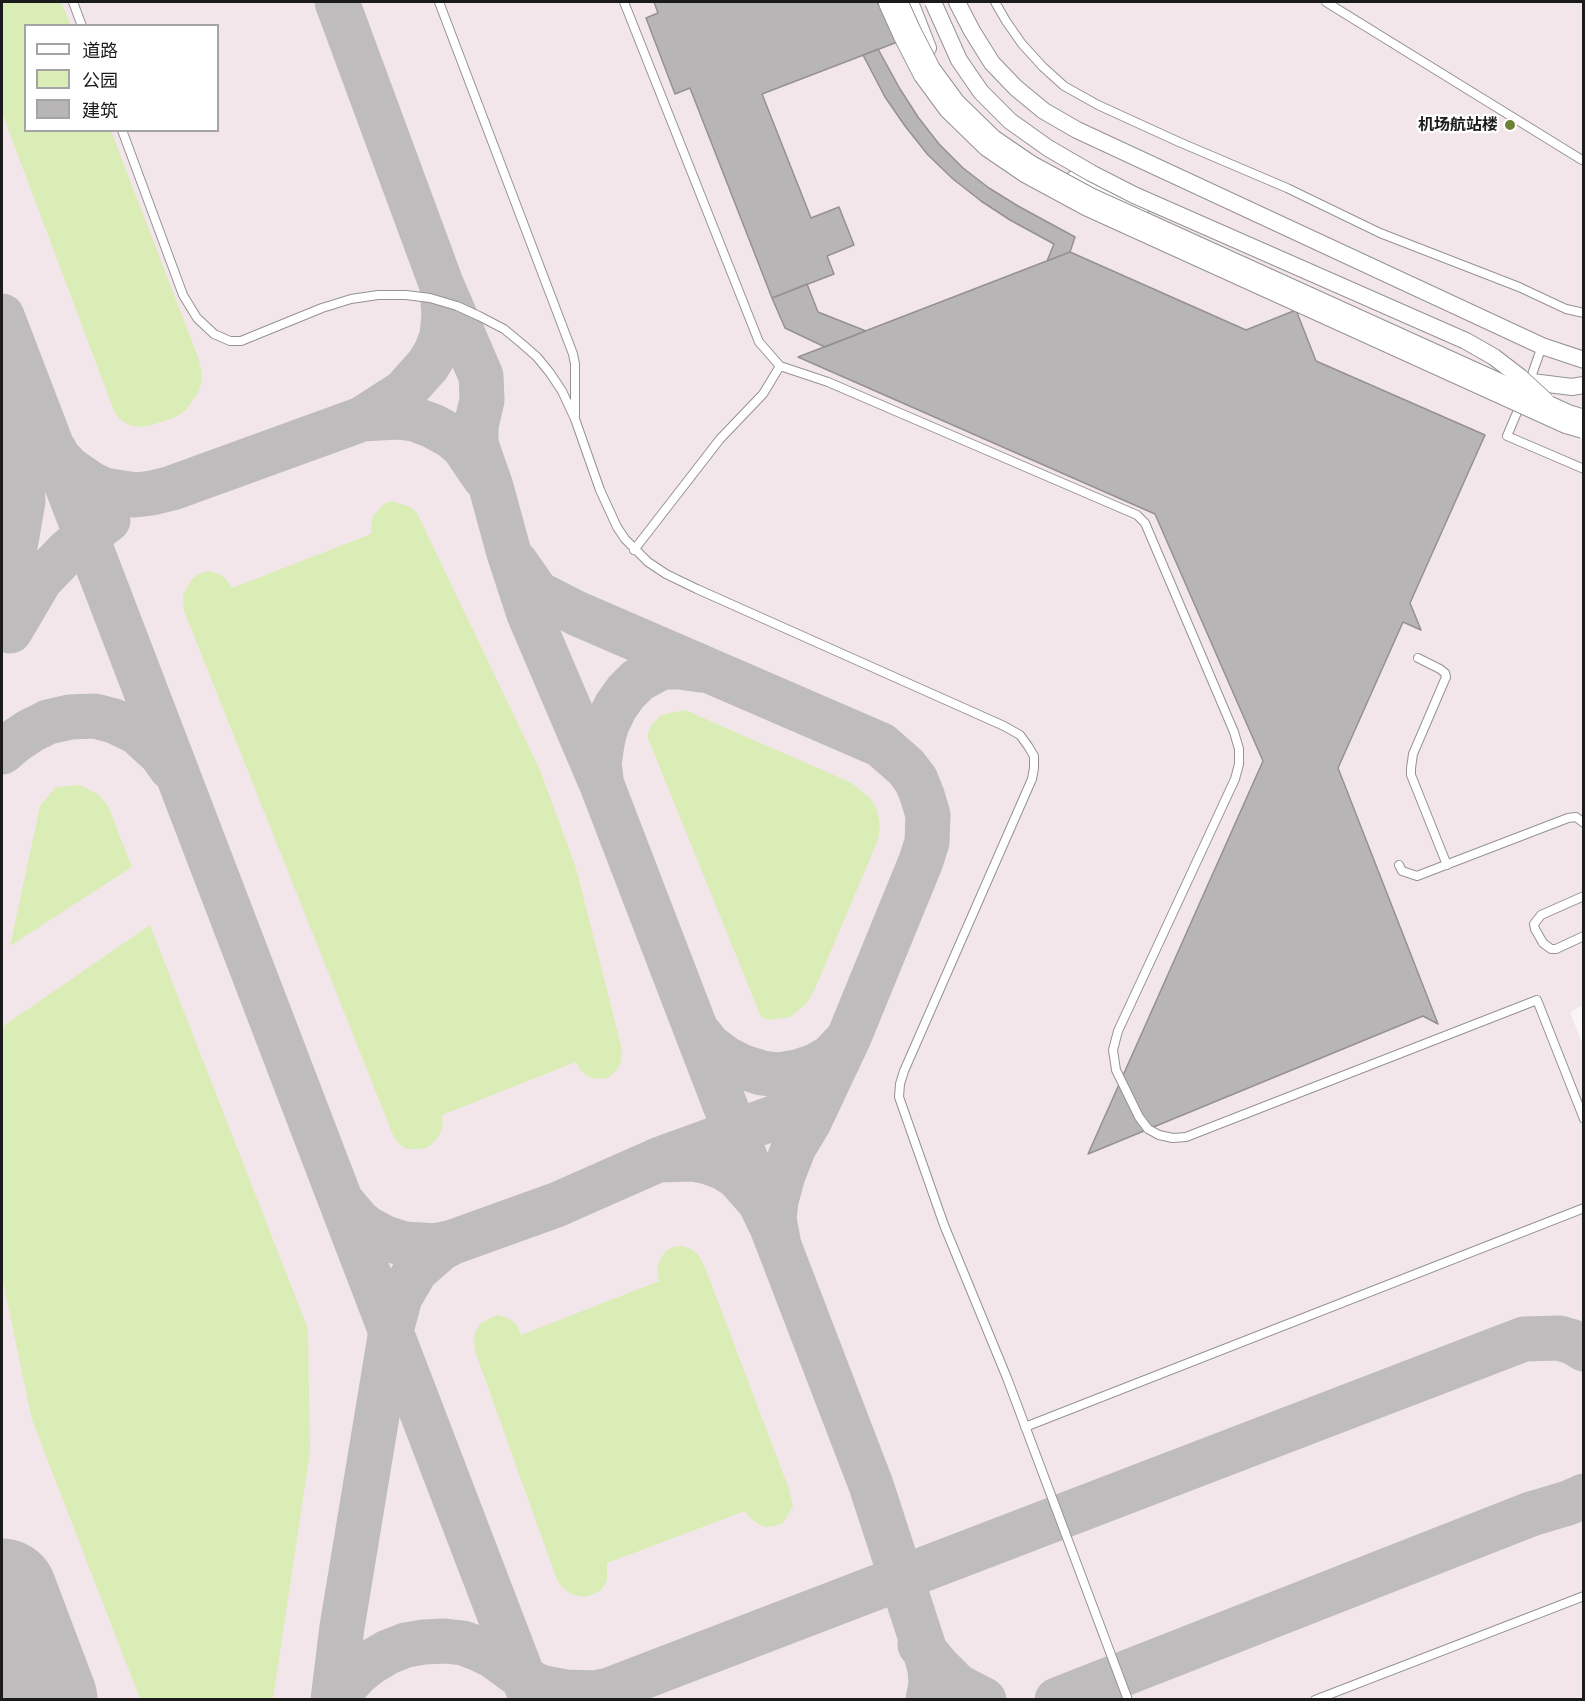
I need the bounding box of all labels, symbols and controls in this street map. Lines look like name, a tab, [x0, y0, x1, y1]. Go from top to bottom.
legend	[24, 24, 219, 132]
text: 道路	[82, 39, 118, 62]
text: 公园	[82, 69, 118, 92]
text: 建筑	[82, 99, 118, 122]
place label: 机场航站楼	[1418, 115, 1498, 135]
marker: 机场航站楼	[1503, 118, 1517, 132]

